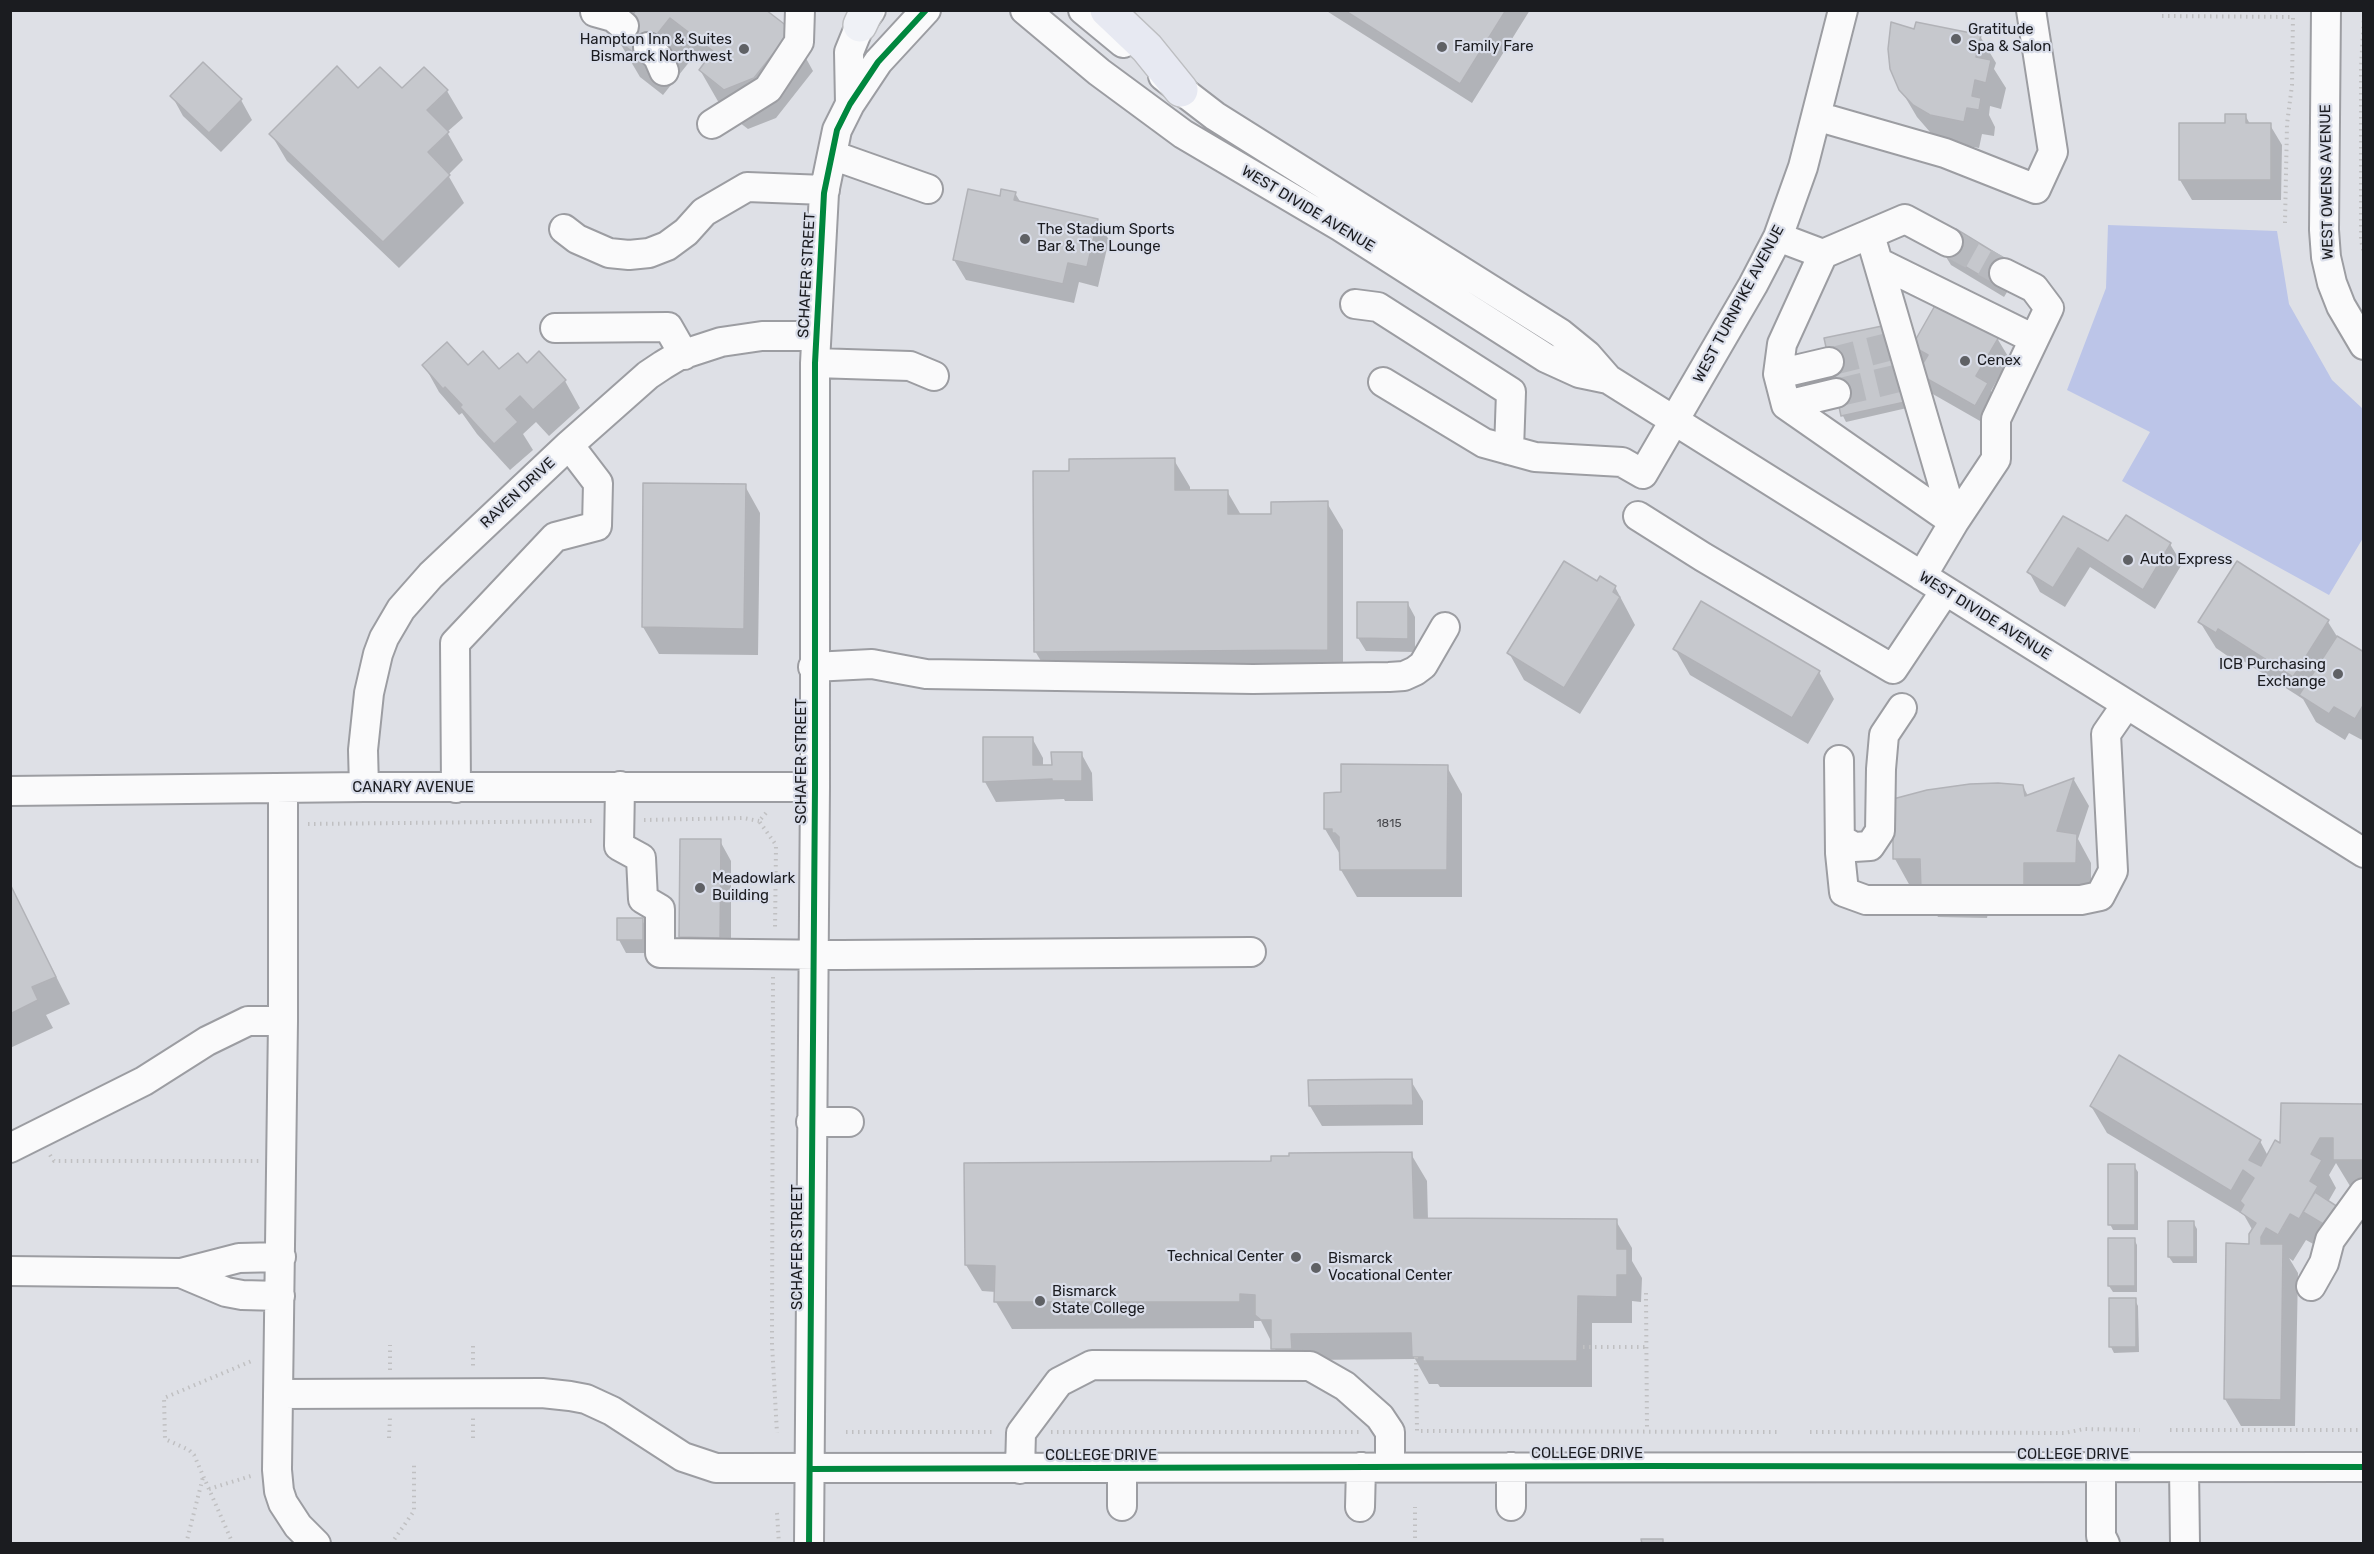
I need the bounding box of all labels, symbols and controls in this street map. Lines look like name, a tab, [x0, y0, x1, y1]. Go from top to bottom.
place label: Gratitude Spa & Salon	[1968, 21, 2051, 56]
place label: Hampton Inn & Suites Bismarck Northwest	[580, 31, 732, 66]
marker: Gratitude Spa & Salon	[1949, 32, 1963, 46]
place label: Family Fare	[1454, 38, 1534, 56]
marker: Family Fare	[1435, 40, 1449, 54]
marker: Hampton Inn & Suites Bismarck Northwest	[737, 42, 751, 56]
street label: WEST OWENS AVENUE	[2317, 104, 2337, 260]
street label: WEST DIVIDE AVENUE	[1238, 162, 1378, 256]
street label: SCHAFER STREET	[795, 212, 819, 338]
place label: The Stadium Sports Bar & The Lounge	[1037, 221, 1175, 256]
street label: WEST TURNPIKE AVENUE	[1690, 222, 1788, 386]
marker: The Stadium Sports Bar & The Lounge	[1018, 232, 1032, 246]
place label: Cenex	[1977, 352, 2021, 370]
marker: Cenex	[1958, 354, 1972, 368]
street label: RAVEN DRIVE	[477, 454, 559, 532]
place label: Auto Express	[2140, 551, 2232, 569]
marker: Auto Express	[2121, 553, 2135, 567]
street label: WEST DIVIDE AVENUE	[1916, 568, 2054, 664]
place label: ICB Purchasing Exchange	[2219, 656, 2326, 691]
marker: ICB Purchasing Exchange	[2331, 667, 2345, 681]
street label: SCHAFER STREET	[793, 698, 811, 824]
street label: CANARY AVENUE	[352, 779, 474, 797]
house number: 1815	[1376, 817, 1402, 831]
place label: Meadowlark Building	[712, 870, 795, 905]
marker: Meadowlark Building	[693, 881, 707, 895]
street label: SCHAFER STREET	[789, 1184, 807, 1310]
place label: Technical Center	[1167, 1248, 1284, 1266]
marker: Technical Center	[1289, 1250, 1303, 1264]
place label: Bismarck Vocational Center	[1328, 1250, 1452, 1285]
marker: Bismarck Vocational Center	[1309, 1261, 1323, 1275]
place label: Bismarck State College	[1052, 1283, 1145, 1318]
marker: Bismarck State College	[1033, 1294, 1047, 1308]
street label: COLLEGE DRIVE	[1531, 1445, 1643, 1463]
street label: COLLEGE DRIVE	[2017, 1446, 2129, 1464]
street label: COLLEGE DRIVE	[1045, 1447, 1157, 1465]

